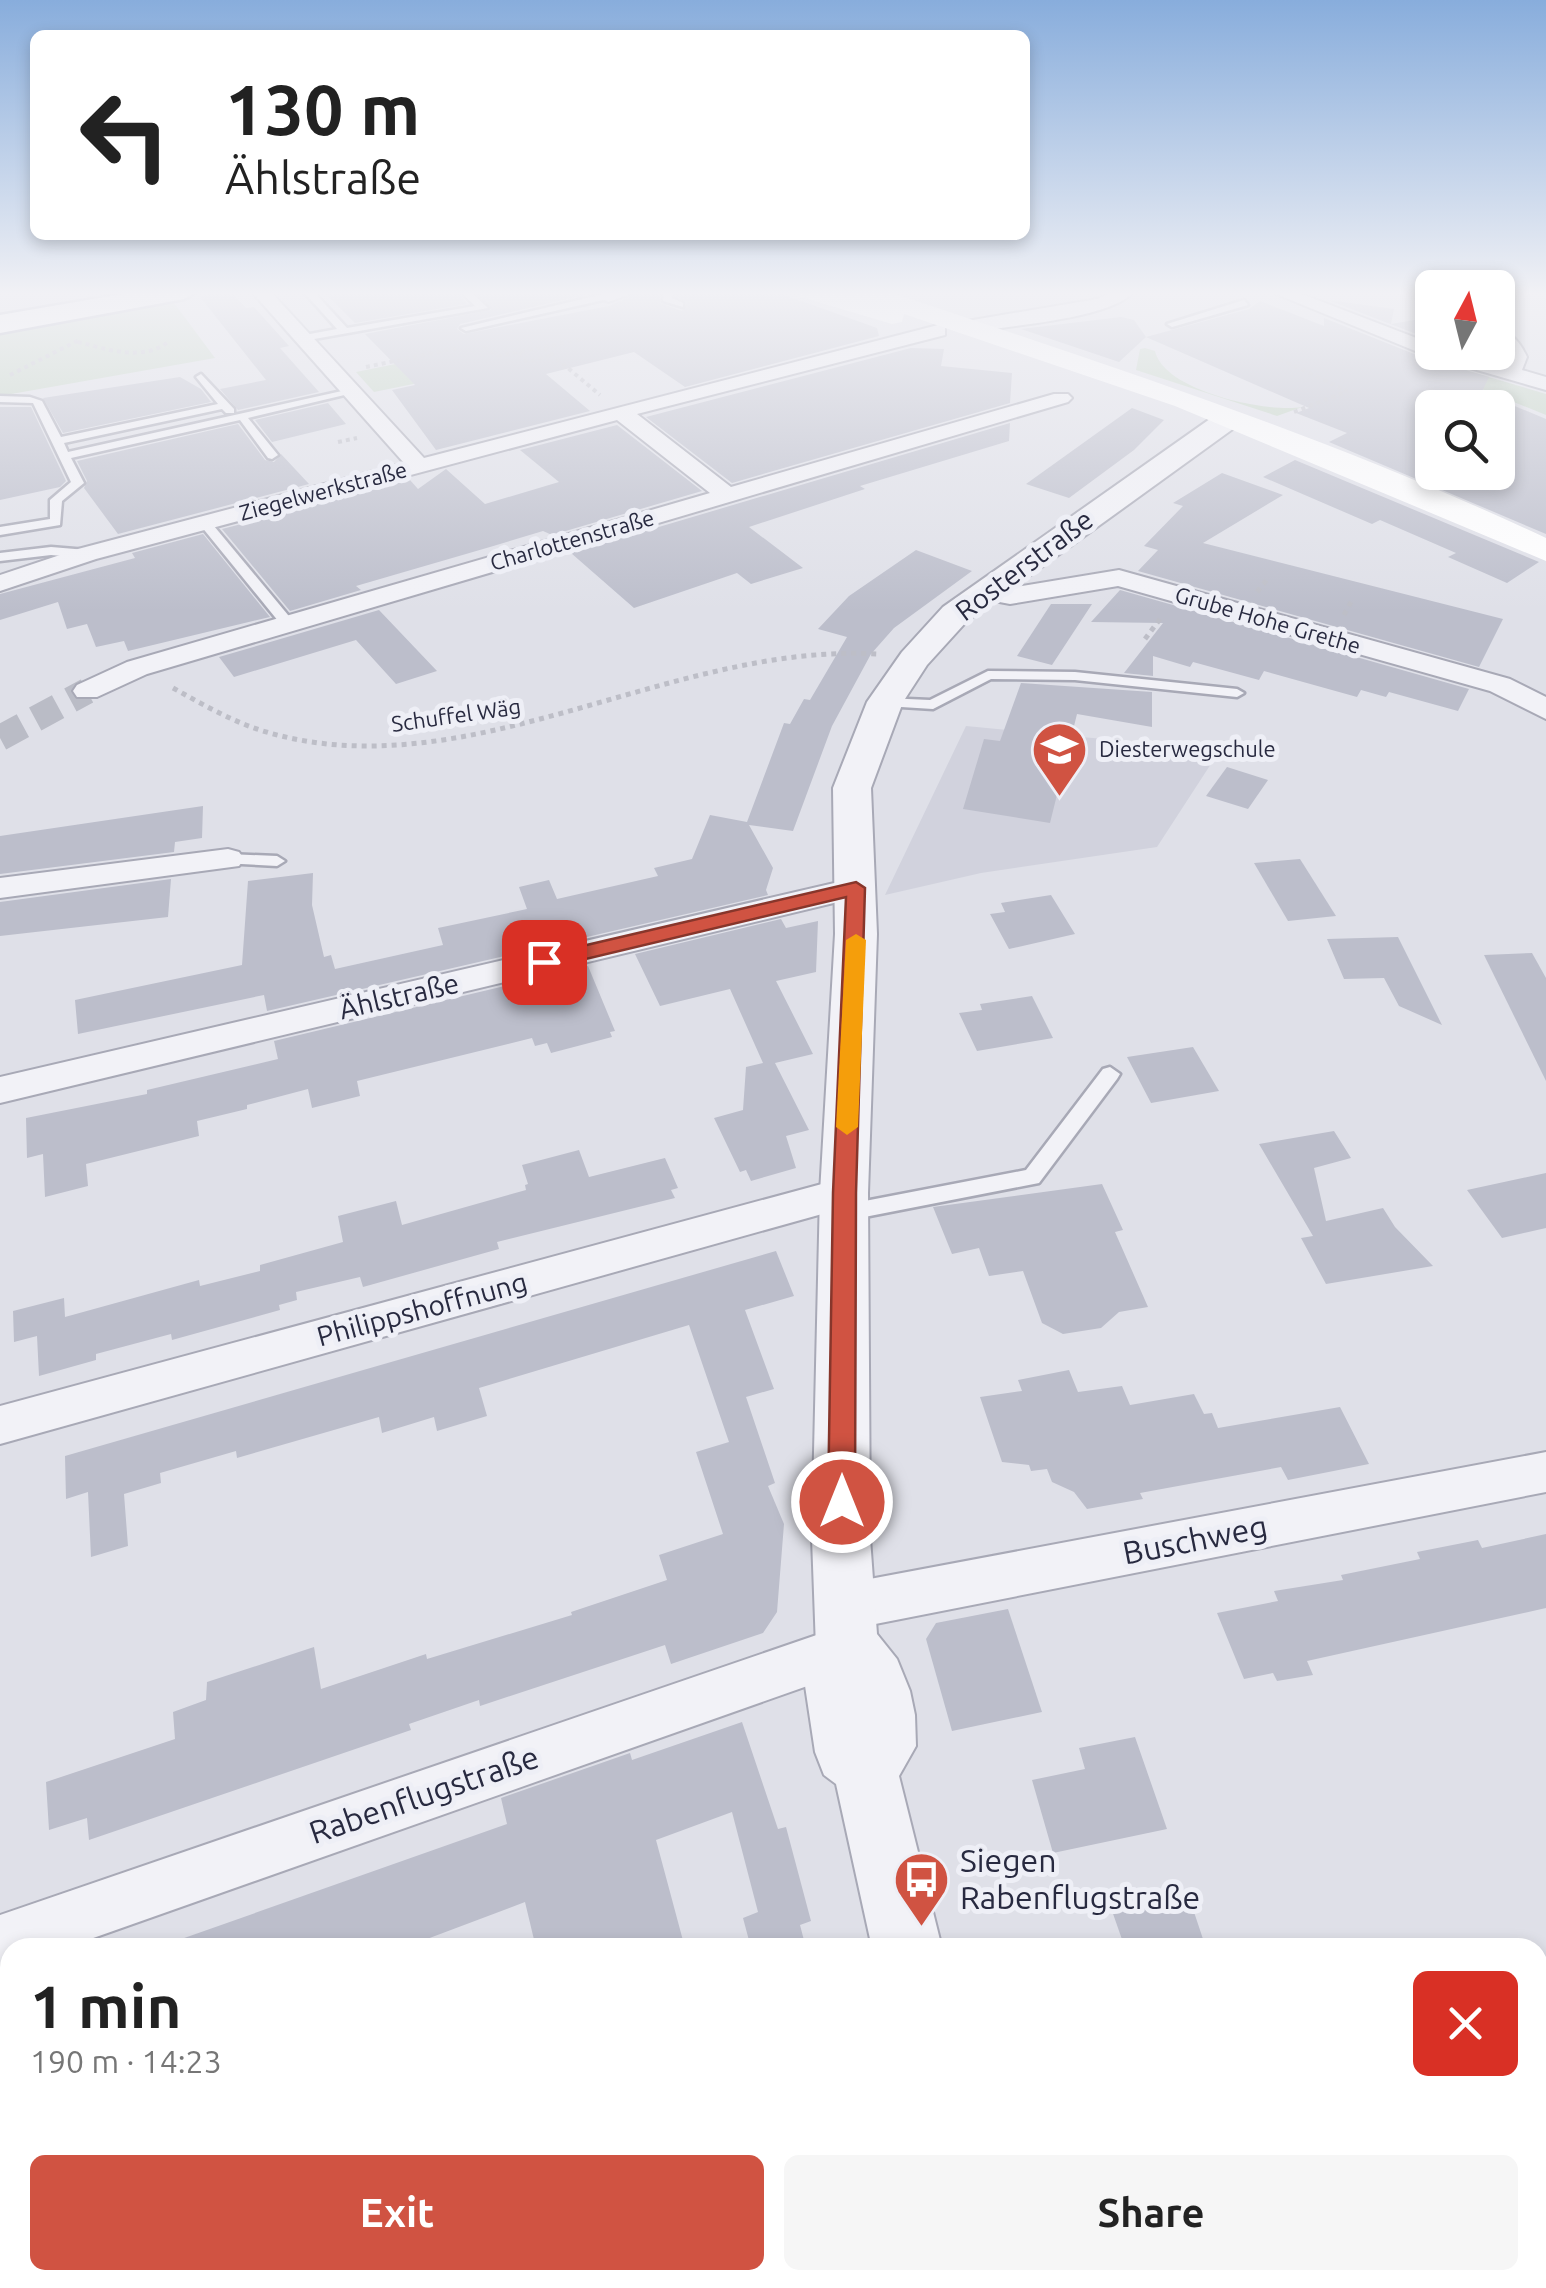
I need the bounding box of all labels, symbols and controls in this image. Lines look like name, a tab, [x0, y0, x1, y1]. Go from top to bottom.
icon: left	[60, 70, 190, 200]
text: 130 m	[225, 70, 420, 148]
text: Ählstraße	[225, 152, 421, 203]
north arrow	[1415, 270, 1515, 370]
map controls	[1415, 270, 1515, 490]
button: search	[1415, 390, 1515, 490]
street label: Ziegelwerkstraße	[236, 456, 409, 525]
street label: Rosterstraße	[949, 503, 1098, 626]
street label: Charlottenstraße	[487, 504, 657, 575]
street label: Grube Hohe Grethe	[1172, 581, 1364, 658]
street label: Schuffel Wäg	[390, 693, 522, 736]
school or university icon: Diesterwegschule	[1030, 719, 1090, 798]
place label: Diesterwegschule	[1099, 736, 1276, 761]
pin	[502, 920, 587, 1005]
icon: arrive	[517, 935, 572, 990]
street label: Ählstraße	[336, 967, 462, 1024]
street label: Philippshoffnung	[313, 1266, 530, 1351]
position arrow	[790, 1450, 894, 1554]
street label: Buschweg	[1119, 1507, 1270, 1571]
street label: Rabenflugstraße	[304, 1738, 543, 1850]
place label: Siegen Rabenflugstraße	[960, 1842, 1200, 1915]
bus stop icon: Siegen Rabenflugstraße	[891, 1849, 951, 1928]
button: close	[1413, 1971, 1518, 2076]
text: 1 min	[30, 1972, 182, 2039]
text: 190 m · 14:23	[30, 2043, 222, 2079]
button: Exit	[30, 2155, 764, 2270]
button: Share	[784, 2155, 1518, 2270]

